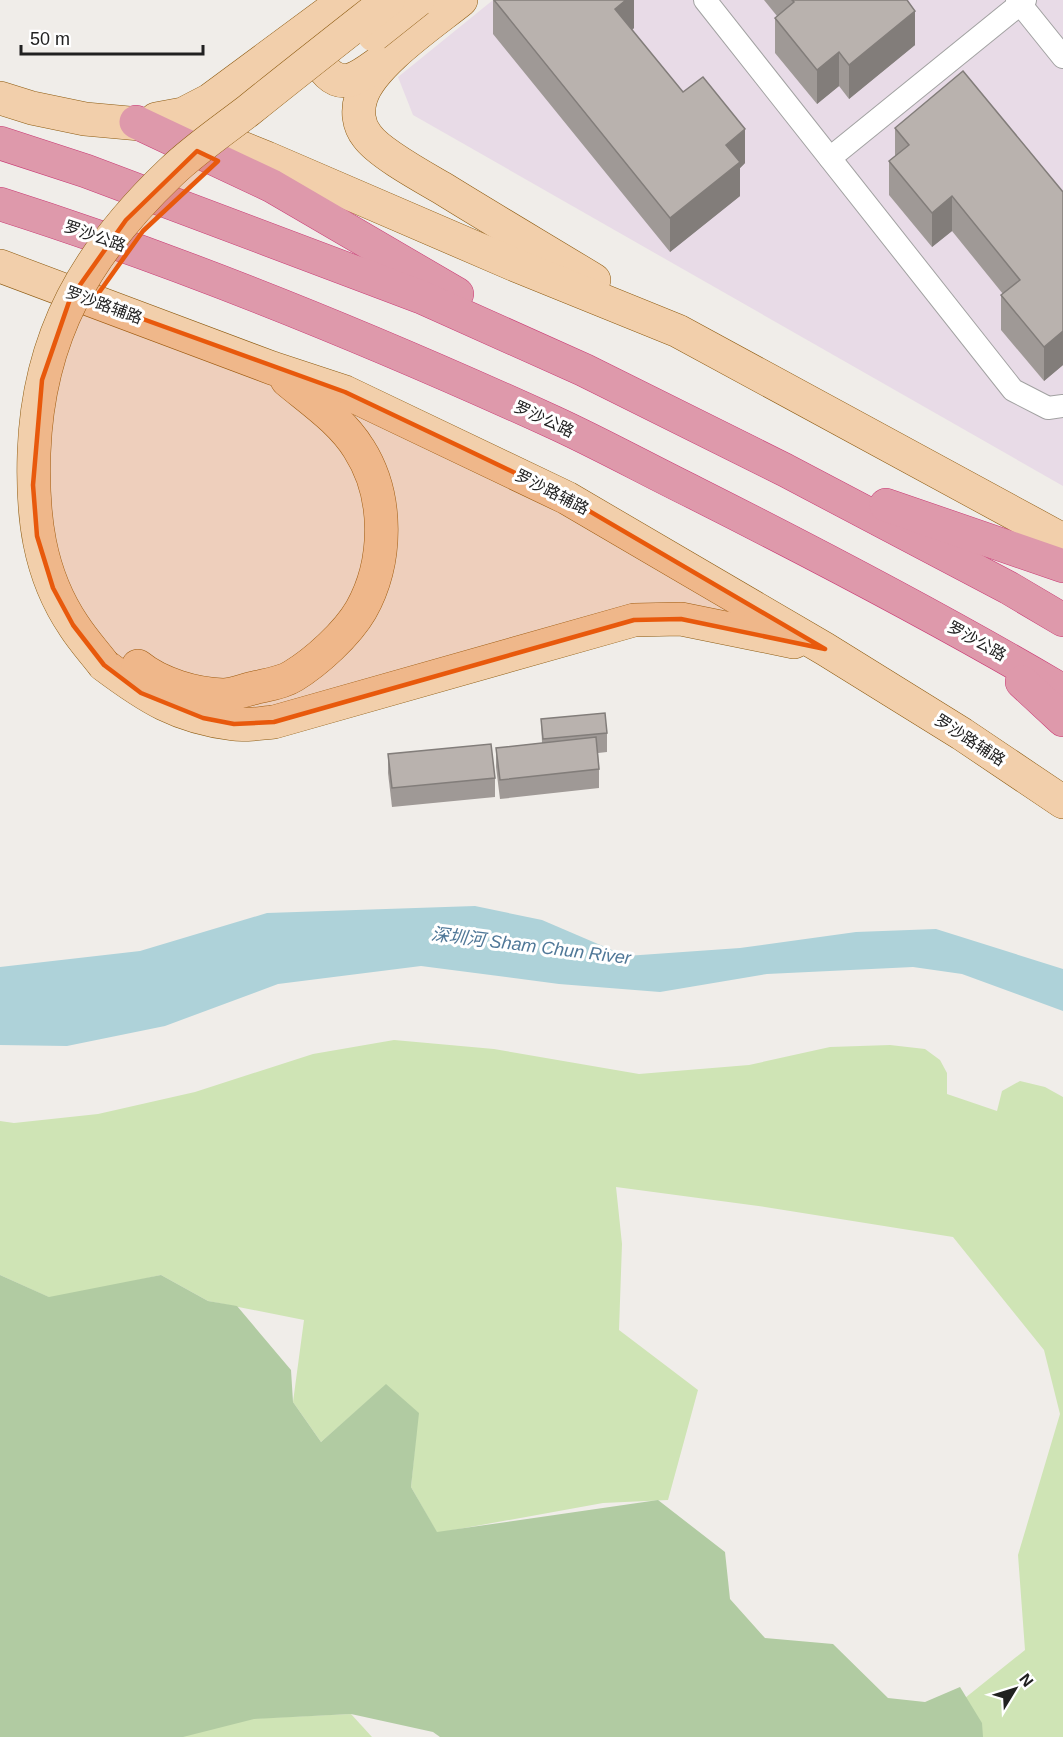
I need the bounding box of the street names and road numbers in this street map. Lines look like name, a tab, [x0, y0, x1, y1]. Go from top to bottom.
street label: 罗沙公路	[62, 218, 128, 254]
street label: 罗沙路辅路	[63, 283, 145, 327]
street label: 罗沙公路	[511, 398, 577, 440]
street label: 罗沙路辅路	[512, 466, 592, 518]
street label: 罗沙公路	[945, 618, 1009, 664]
street label: 罗沙路辅路	[932, 711, 1008, 769]

